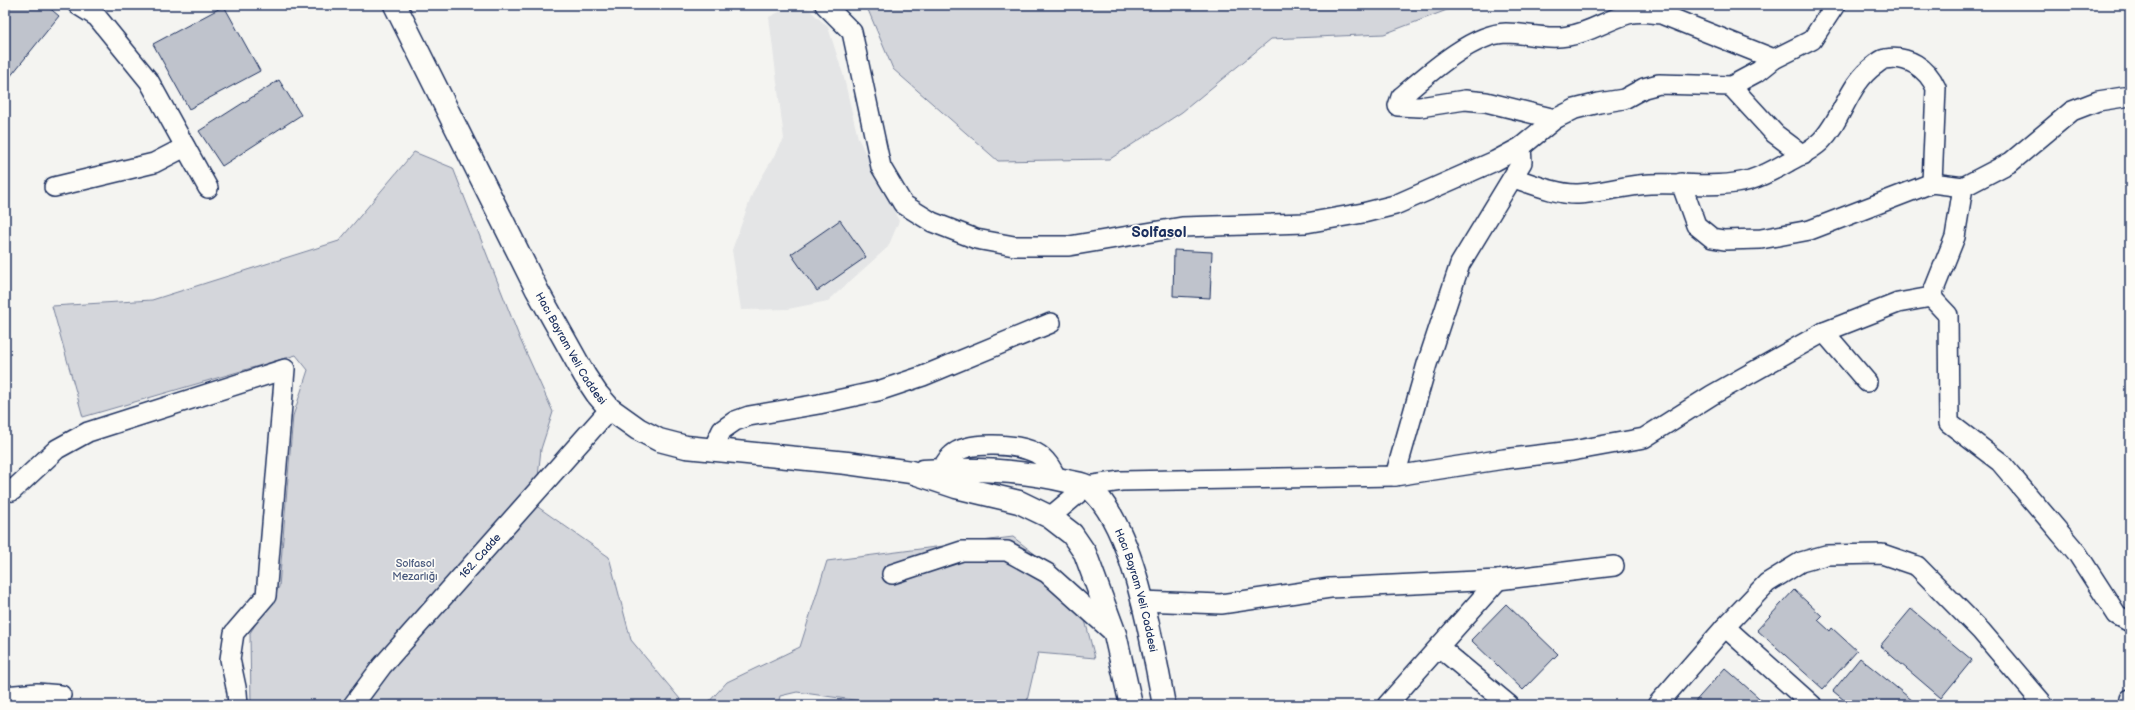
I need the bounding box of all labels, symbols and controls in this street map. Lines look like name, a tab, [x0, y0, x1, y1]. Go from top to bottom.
district label: Solfasol	[1132, 223, 1186, 242]
street label: Hacı Bayram Veli Caddesi	[533, 290, 609, 407]
street label: Hacı Bayram Veli Caddesi	[1112, 527, 1160, 653]
street label: 162. Cadde	[457, 531, 504, 581]
park label: Solfasol Mezarlığı	[392, 557, 438, 583]

